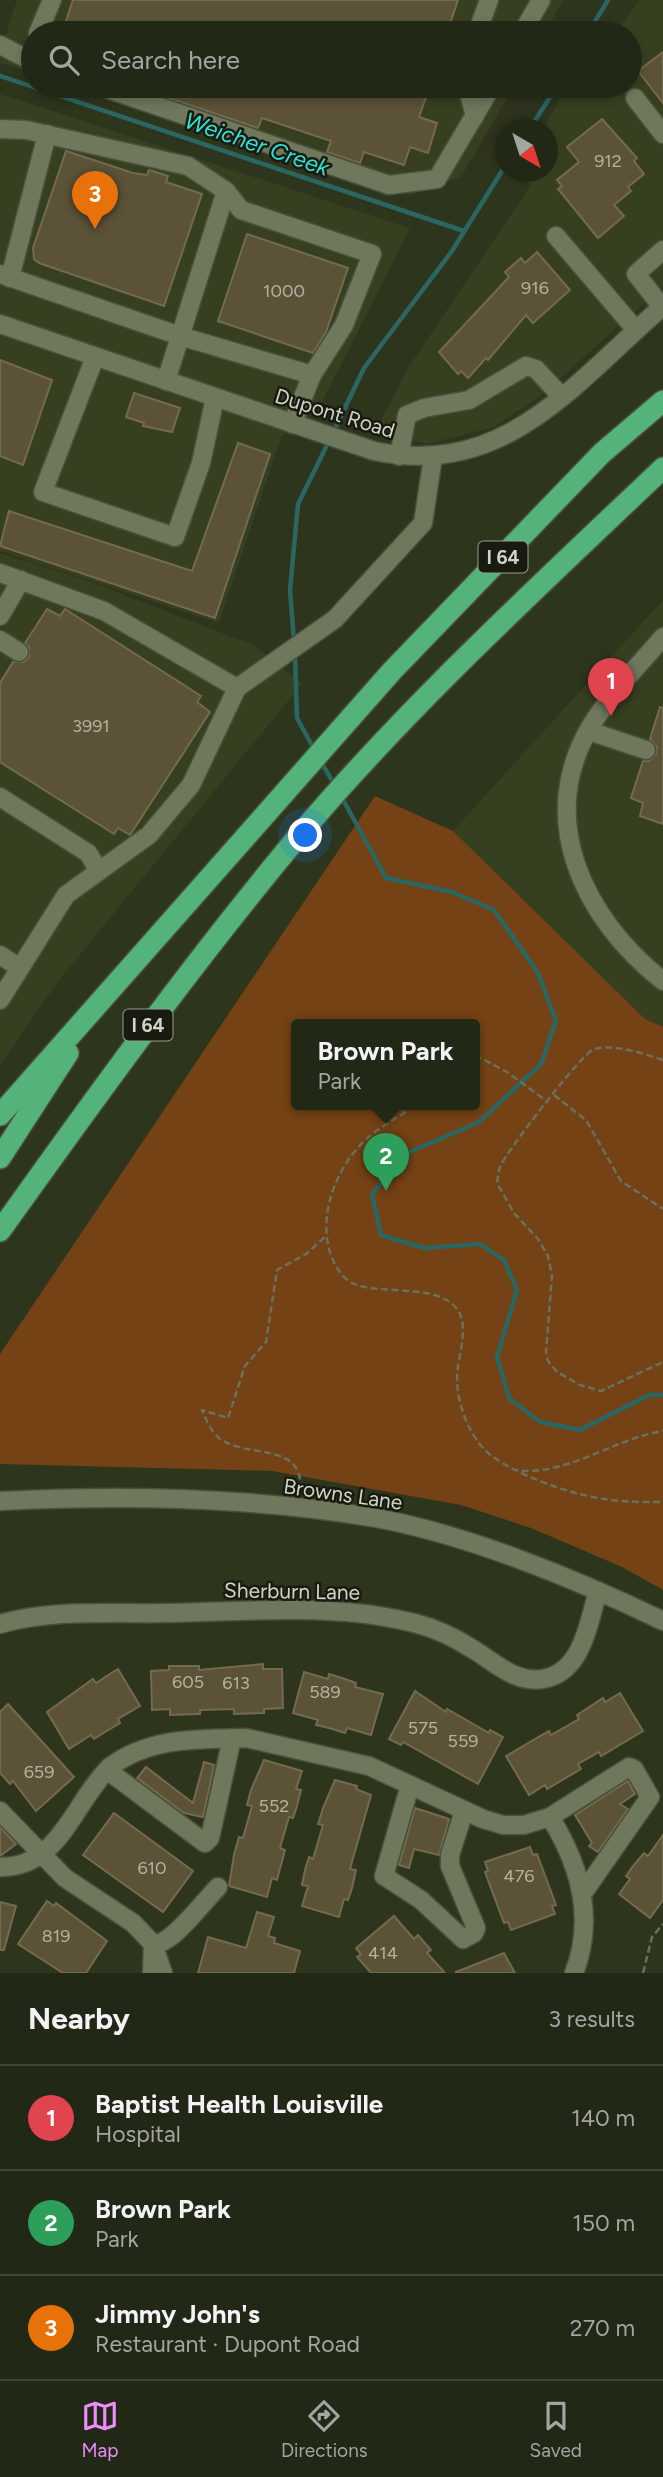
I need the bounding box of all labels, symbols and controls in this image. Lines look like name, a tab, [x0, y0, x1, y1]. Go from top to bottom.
search box	[21, 21, 642, 98]
icon: search	[45, 41, 83, 79]
text: Search here	[101, 44, 240, 76]
water label: Weicher Creek	[181, 106, 334, 182]
north arrow	[495, 119, 558, 182]
house number: 912	[594, 150, 622, 172]
pin: 3	[72, 171, 118, 229]
house number: 916	[521, 277, 549, 299]
house number: 1000	[263, 280, 305, 302]
street label: Dupont Road	[272, 383, 398, 443]
road number: I 64	[478, 542, 528, 572]
pin: 1	[588, 658, 634, 716]
house number: 3991	[72, 715, 110, 737]
your location	[288, 818, 322, 852]
road number: I 64	[124, 1009, 172, 1040]
popup	[291, 1019, 480, 1110]
text: Brown Park	[317, 1035, 454, 1067]
text: Park	[317, 1067, 361, 1095]
pin: 2	[363, 1133, 409, 1191]
street label: Browns Lane	[282, 1473, 404, 1515]
street label: Sherburn Lane	[224, 1577, 360, 1605]
house number: 605	[172, 1671, 204, 1693]
house number: 613	[222, 1672, 250, 1694]
house number: 589	[309, 1681, 341, 1703]
house number: 575	[408, 1717, 438, 1739]
house number: 559	[448, 1730, 478, 1752]
house number: 659	[24, 1761, 54, 1783]
house number: 552	[259, 1795, 289, 1817]
house number: 610	[137, 1857, 167, 1879]
house number: 476	[503, 1865, 535, 1887]
house number: 819	[42, 1925, 70, 1947]
house number: 414	[368, 1942, 398, 1964]
text: Nearby	[28, 2000, 130, 2037]
text: 3 results	[548, 2005, 635, 2033]
text: Baptist Health Louisville	[95, 2088, 383, 2120]
text: 1	[46, 2104, 56, 2132]
text: 140 m	[571, 2104, 635, 2132]
text: Hospital	[95, 2120, 181, 2148]
text: Brown Park	[95, 2193, 231, 2225]
text: 2	[44, 2209, 58, 2237]
text: 150 m	[572, 2209, 635, 2237]
text: Park	[95, 2225, 139, 2253]
text: Jimmy John's	[95, 2298, 260, 2330]
text: 3	[45, 2314, 57, 2342]
text: 270 m	[570, 2314, 635, 2342]
text: Restaurant · Dupont Road	[95, 2330, 360, 2358]
tab: Map	[81, 2397, 119, 2462]
tab: Directions	[281, 2397, 368, 2462]
tab: Saved	[530, 2397, 582, 2462]

